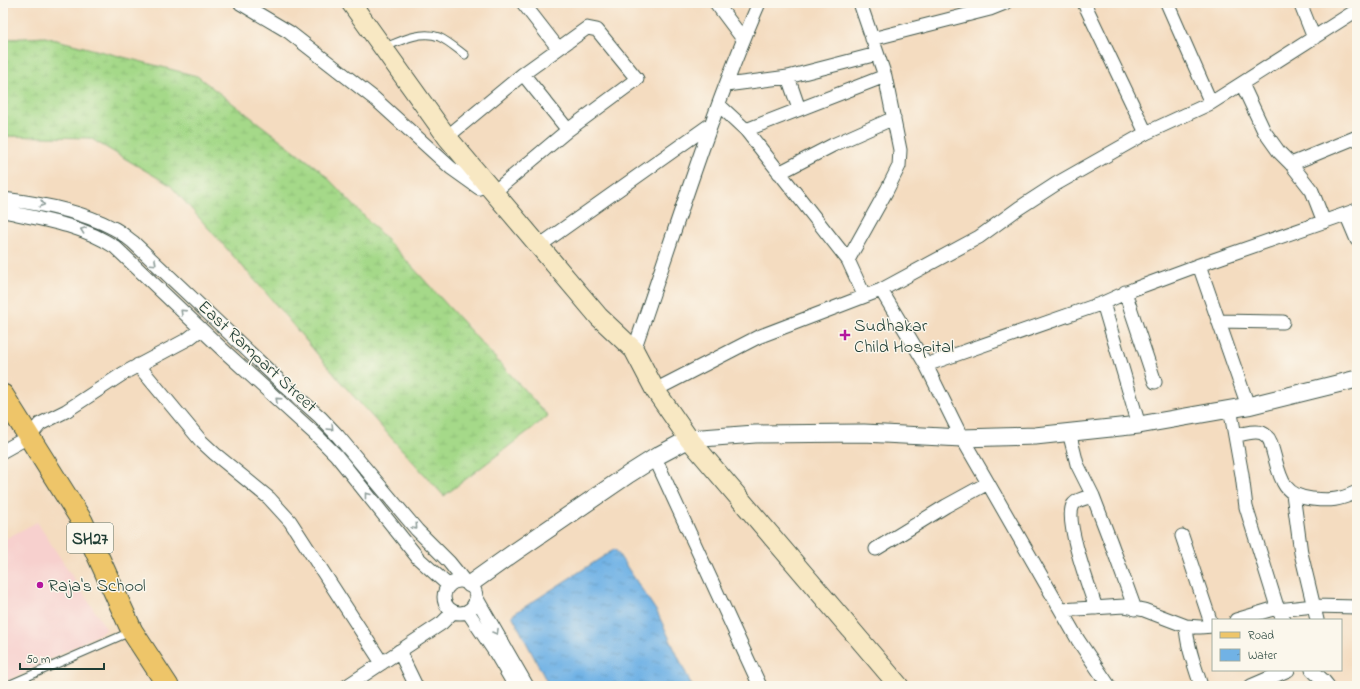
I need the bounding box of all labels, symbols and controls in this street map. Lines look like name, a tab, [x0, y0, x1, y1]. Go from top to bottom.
one-way arrow	[38, 199, 45, 208]
one-way arrow	[80, 227, 87, 235]
one-way arrow	[150, 258, 157, 265]
street label: East Rampart Street	[191, 295, 322, 420]
one-way arrow	[180, 309, 188, 317]
place label: Sudhakar Child Hospital	[854, 314, 954, 361]
marker: Sudhakar Child Hospital	[839, 329, 851, 341]
one-way arrow	[275, 398, 283, 405]
one-way arrow	[326, 424, 333, 431]
one-way arrow	[365, 492, 372, 499]
road number: SH27	[67, 523, 113, 553]
one-way arrow	[411, 523, 418, 530]
place label: Raja's School	[48, 574, 146, 600]
marker: Raja's School	[35, 580, 45, 590]
legend	[1212, 619, 1342, 671]
text: Road	[1248, 627, 1274, 645]
one-way arrow	[492, 628, 499, 636]
scale bar	[20, 645, 104, 671]
text: Water	[1248, 647, 1277, 665]
text: 50 m	[26, 651, 50, 669]

